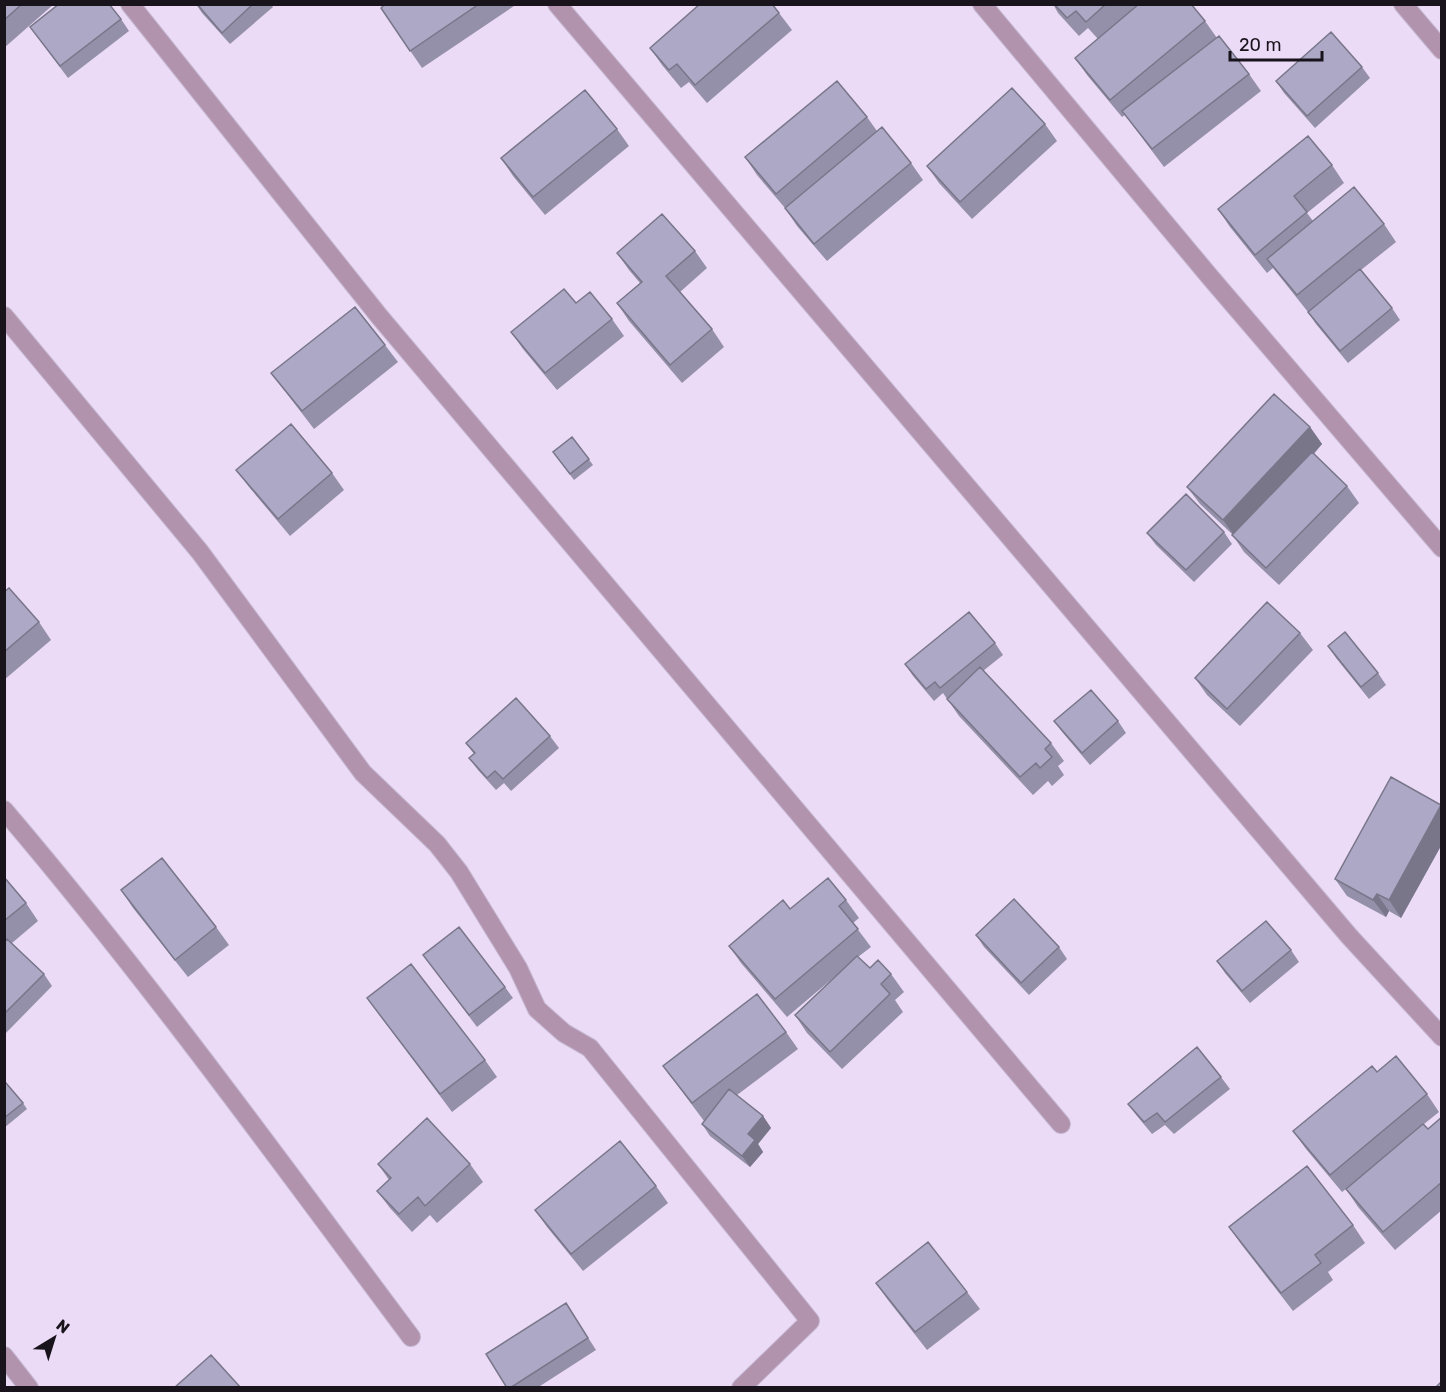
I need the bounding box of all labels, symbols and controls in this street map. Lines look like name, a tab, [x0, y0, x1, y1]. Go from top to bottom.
scale bar	[1230, 24, 1322, 62]
text: 20 m	[1239, 34, 1281, 56]
north arrow	[24, 1308, 84, 1368]
text: N	[53, 1316, 73, 1338]

